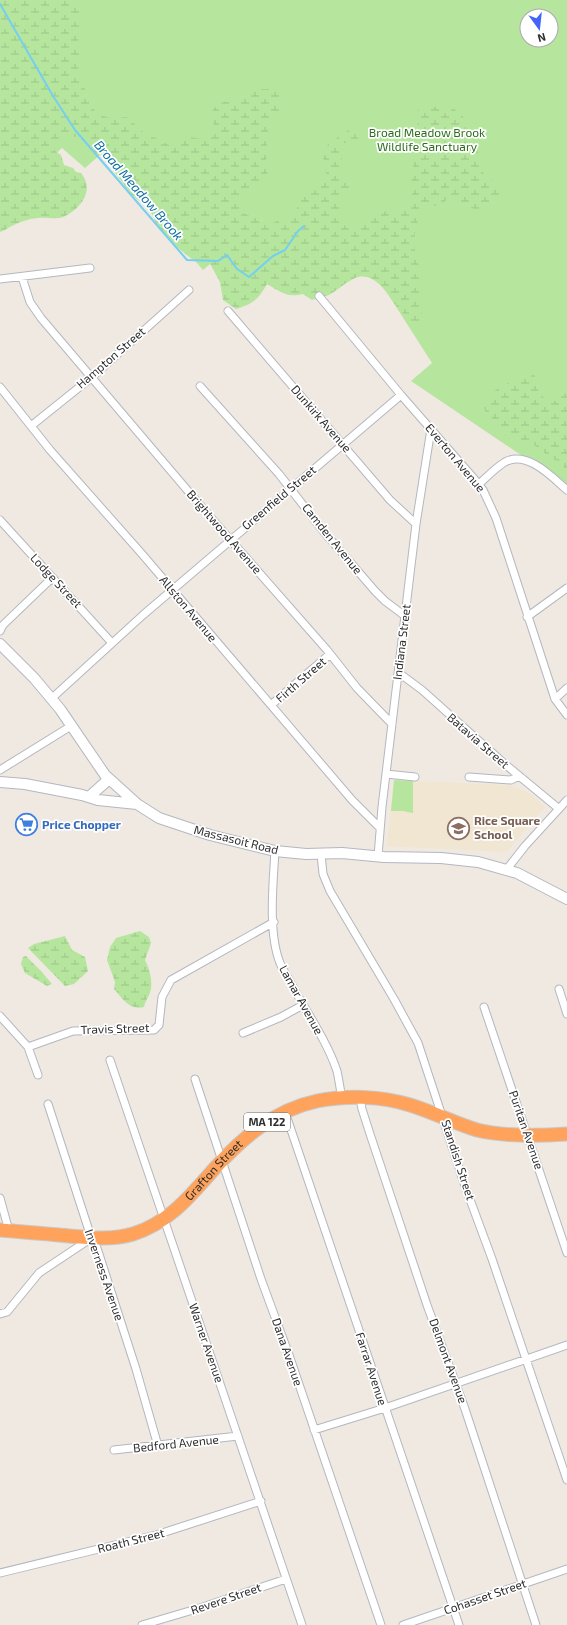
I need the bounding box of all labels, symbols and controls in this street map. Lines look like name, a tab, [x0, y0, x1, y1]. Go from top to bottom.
north arrow	[519, 8, 559, 48]
text: N	[536, 31, 547, 45]
park label: Broad Meadow Brook Wildlife Sanctuary	[369, 125, 485, 153]
water label: Broad Meadow Brook	[91, 137, 187, 243]
street label: Hampton Street	[73, 323, 148, 391]
street label: Dunkirk Avenue	[289, 382, 355, 455]
street label: Everton Avenue	[423, 420, 489, 495]
street label: Greenfield Street	[239, 462, 319, 532]
street label: Brightwood Avenue	[185, 487, 265, 576]
street label: Camden Avenue	[300, 500, 366, 577]
street label: Lodge Street	[28, 550, 86, 611]
street label: Allston Avenue	[157, 573, 220, 644]
street label: Indiana Street	[389, 603, 413, 681]
street label: Firth Street	[272, 653, 329, 705]
street label: Batavia Street	[445, 710, 513, 771]
supermarket icon: Price Chopper	[14, 812, 40, 838]
place label: Rice Square School	[474, 813, 541, 841]
school or university icon: Rice Square School	[445, 815, 471, 841]
place label: Price Chopper	[42, 817, 121, 831]
street label: Massasoit Road	[192, 822, 280, 856]
street label: Lamar Avenue	[277, 962, 327, 1037]
street label: Travis Street	[80, 1020, 150, 1036]
street label: Puritan Avenue	[507, 1088, 547, 1171]
road number: MA 122	[244, 1113, 290, 1131]
street label: Standish Street	[439, 1118, 479, 1202]
street label: Grafton Street	[181, 1136, 245, 1203]
street label: Inverness Avenue	[83, 1227, 127, 1322]
street label: Warner Avenue	[187, 1301, 227, 1384]
street label: Dana Avenue	[270, 1316, 306, 1387]
street label: Delmont Avenue	[427, 1316, 471, 1405]
street label: Farrar Avenue	[354, 1330, 390, 1407]
street label: Bedford Avenue	[132, 1432, 220, 1454]
street label: Roath Street	[96, 1525, 166, 1555]
street label: Cohasset Street	[442, 1575, 528, 1617]
street label: Revere Street	[189, 1579, 263, 1617]

